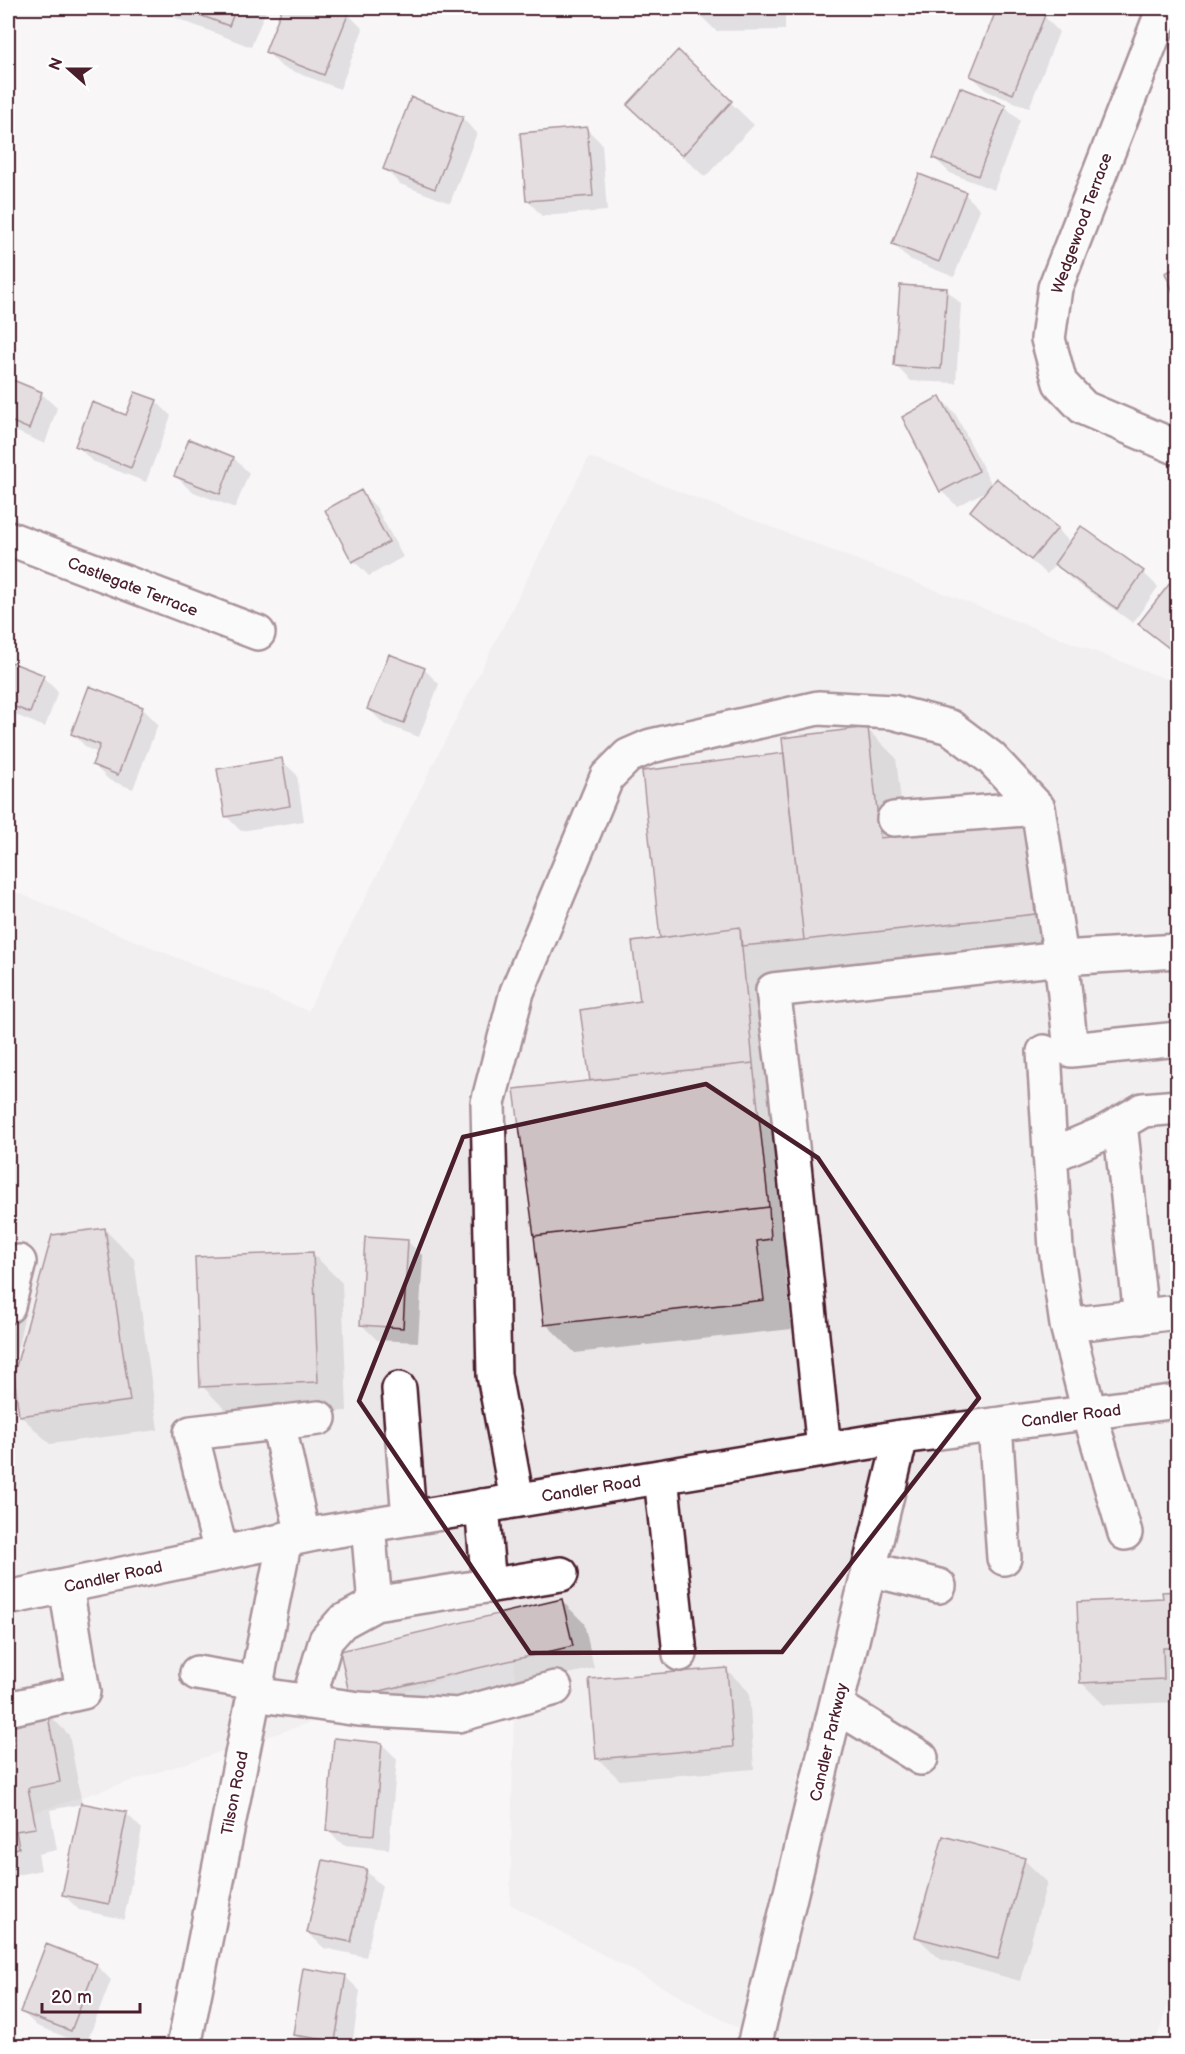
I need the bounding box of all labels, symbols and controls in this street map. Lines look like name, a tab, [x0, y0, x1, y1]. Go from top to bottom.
north arrow	[39, 39, 99, 99]
text: N	[45, 55, 67, 73]
street label: Wedgewood Terrace	[1048, 150, 1117, 297]
street label: Castlegate Terrace	[65, 554, 201, 621]
street label: Candler Road	[1020, 1401, 1122, 1432]
street label: Candler Road	[540, 1472, 642, 1507]
street label: Candler Road	[62, 1558, 164, 1597]
street label: Candler Parkway	[807, 1681, 852, 1803]
street label: Tilson Road	[218, 1750, 253, 1837]
scale bar	[42, 1976, 140, 2014]
text: 20 m	[51, 1987, 92, 2008]

